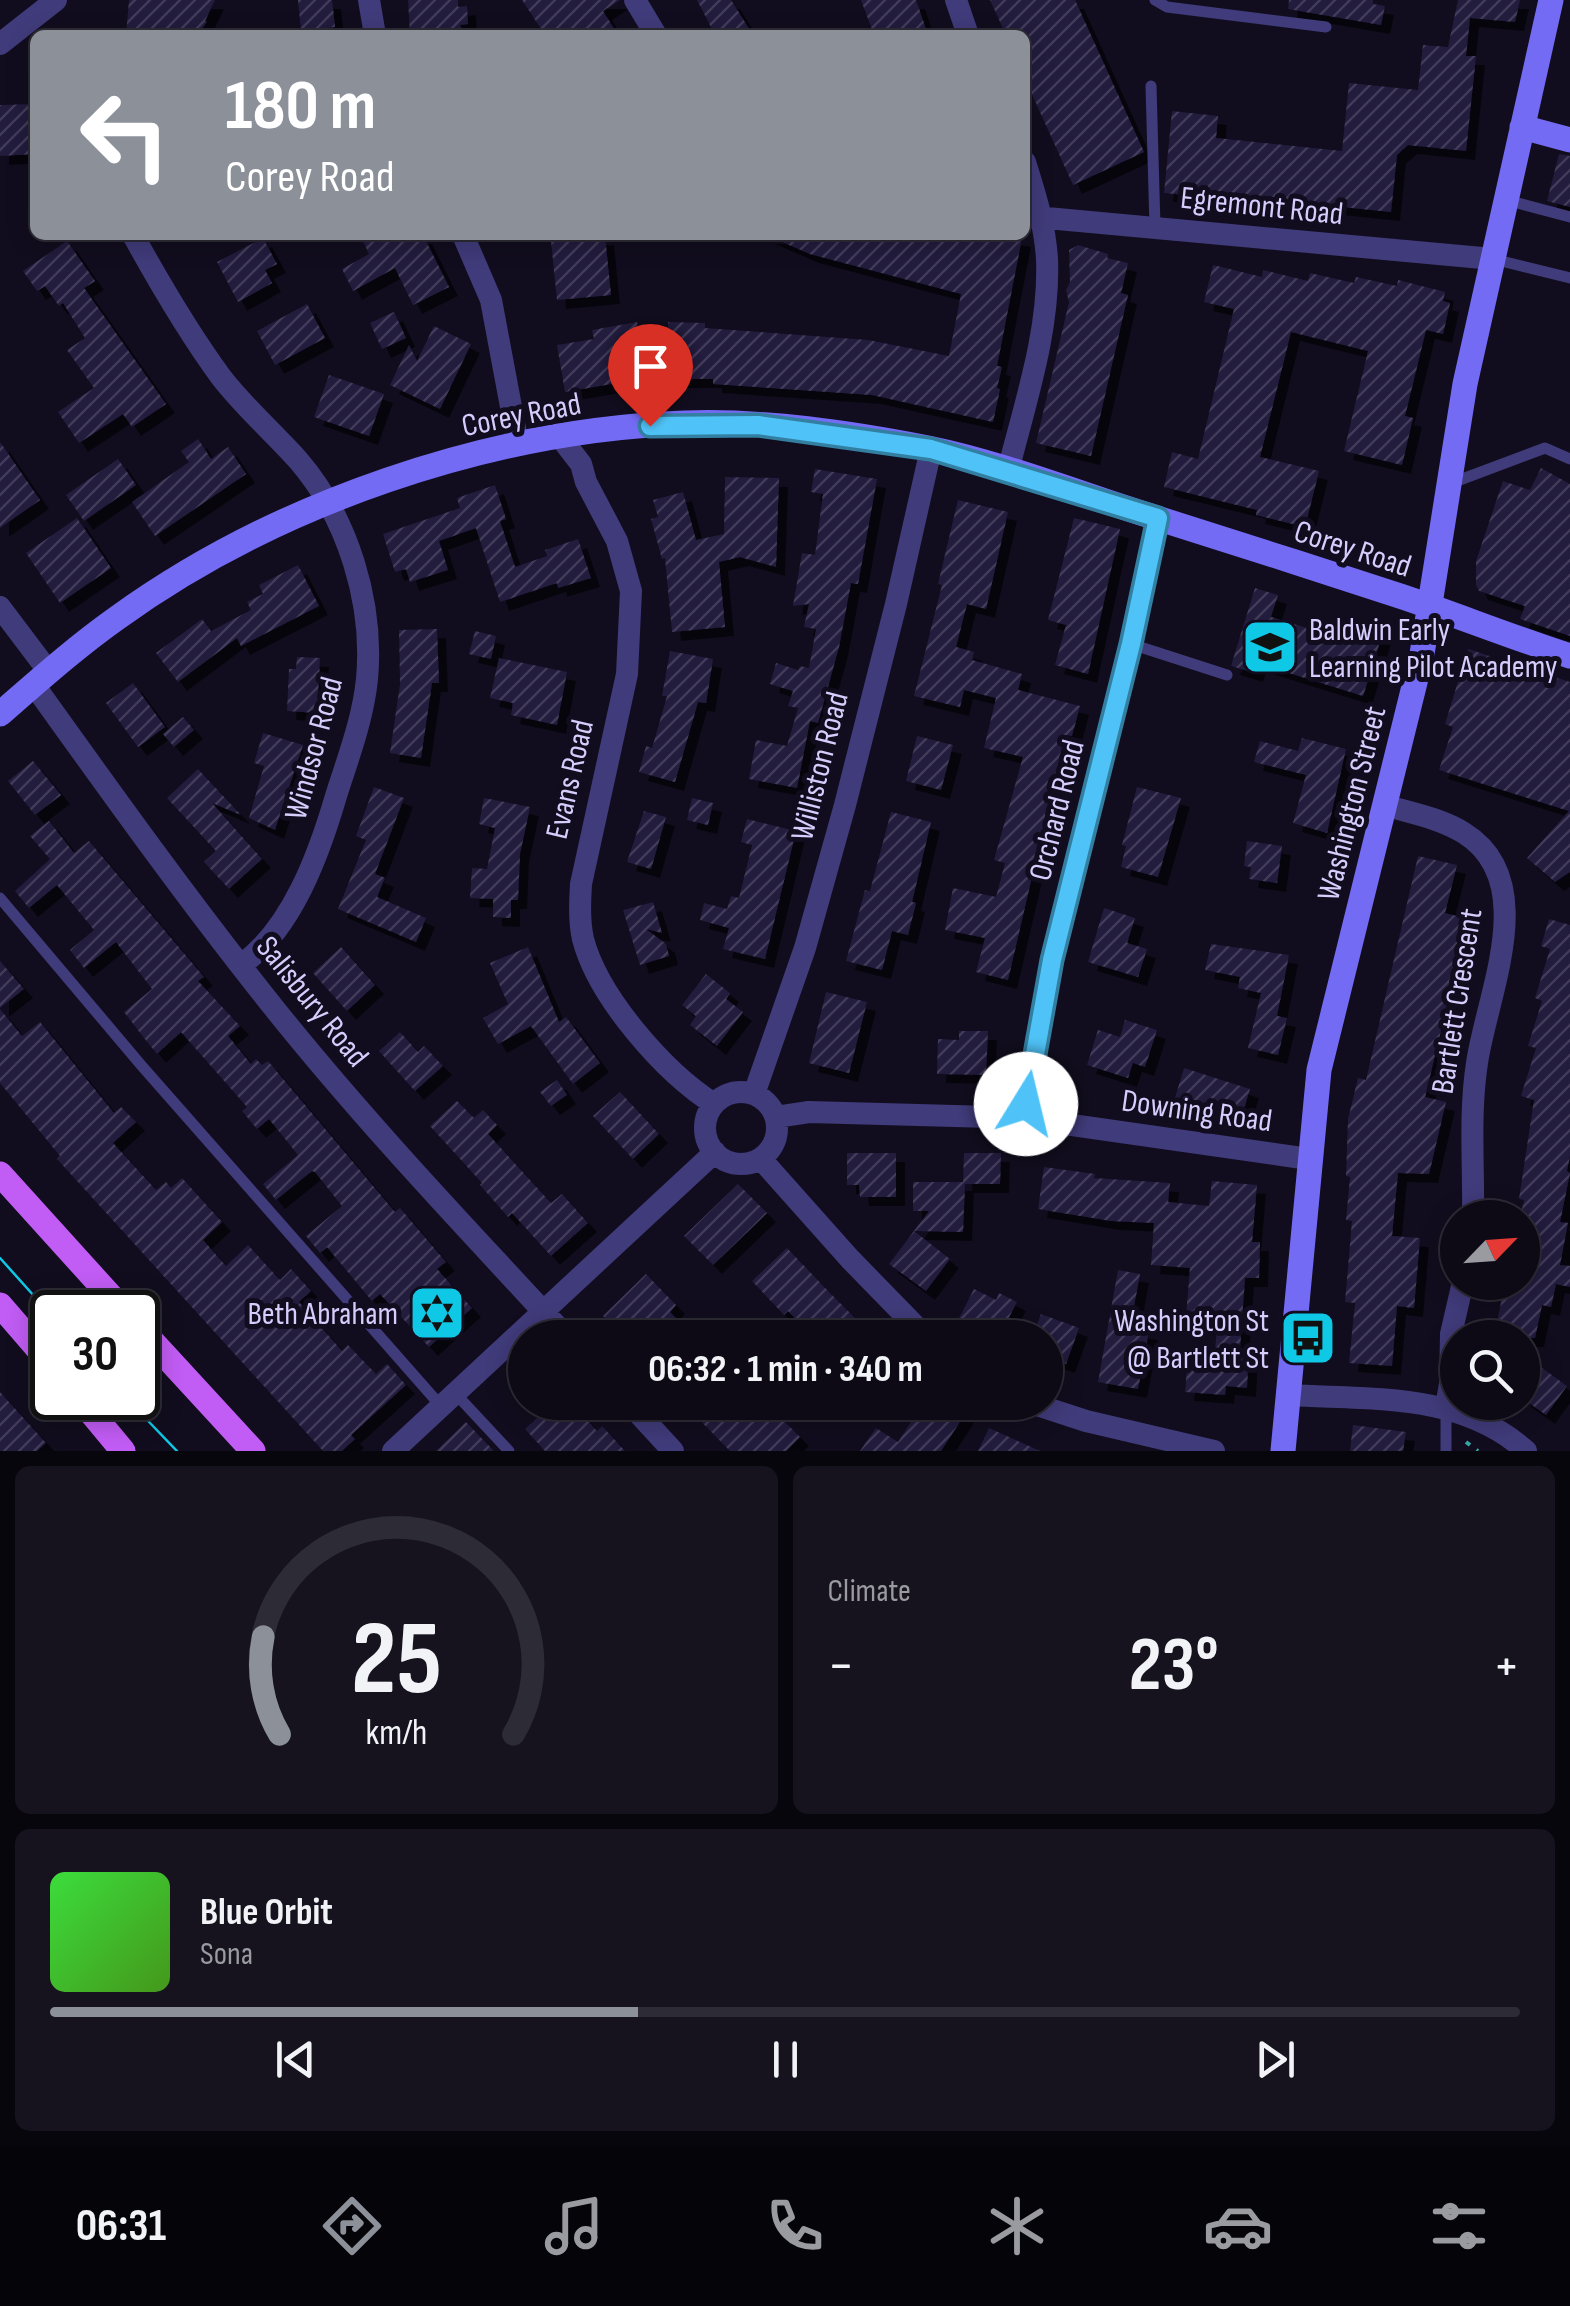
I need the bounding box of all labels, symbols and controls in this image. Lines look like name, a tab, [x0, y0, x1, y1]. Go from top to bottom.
text: 180 m	[225, 65, 376, 149]
icon: left	[60, 70, 190, 200]
text: Corey Road	[225, 150, 395, 205]
street label: Egremont Road	[1179, 179, 1345, 234]
pin	[608, 324, 693, 427]
icon: arrive	[623, 339, 678, 394]
street label: Corey Road	[458, 385, 584, 446]
street label: Corey Road	[1289, 512, 1416, 587]
place label: Baldwin Early Learning Pilot Academy	[1309, 611, 1557, 687]
school or university icon: Baldwin Early Learning Pilot Academy	[1240, 617, 1300, 677]
street label: Windsor Road	[277, 673, 352, 824]
street label: Williston Road	[783, 688, 858, 845]
street label: Washington Street	[1309, 702, 1395, 905]
street label: Evans Road	[538, 716, 603, 843]
street label: Orchard Road	[1021, 736, 1094, 885]
street label: Bartlett Crescent	[1424, 906, 1491, 1097]
street label: Salisbury Road	[247, 929, 376, 1075]
position arrow	[974, 1052, 1078, 1156]
street label: Downing Road	[1119, 1082, 1274, 1141]
north arrow	[1440, 1200, 1540, 1300]
map controls	[1440, 1200, 1540, 1420]
synagogue icon: Beth Abraham	[407, 1283, 467, 1343]
speed limit sign: 30	[30, 1290, 160, 1420]
place label: Beth Abraham	[248, 1295, 398, 1334]
place label: Washington St @ Bartlett St	[1114, 1302, 1269, 1378]
bus stop icon: Washington St @ Bartlett St	[1278, 1308, 1338, 1368]
button: search	[1440, 1320, 1540, 1420]
text: 06:32 · 1 min · 340 m	[648, 1347, 923, 1392]
text: Climate	[828, 1572, 911, 1611]
text: 25	[351, 1598, 442, 1723]
text: 23°	[1129, 1621, 1219, 1712]
text: −	[828, 1633, 854, 1700]
text: +	[1493, 1633, 1520, 1700]
text: km/h	[365, 1712, 427, 1755]
text: Blue Orbit	[200, 1890, 333, 1935]
text: Sona	[200, 1935, 253, 1974]
icon: previous	[268, 2032, 323, 2087]
icon: pause	[758, 2032, 813, 2087]
icon: next	[1248, 2032, 1303, 2087]
icon: directions	[317, 2191, 387, 2261]
icon: music	[539, 2191, 609, 2261]
icon: phone	[760, 2191, 830, 2261]
icon: climate	[982, 2191, 1052, 2261]
icon: car	[1203, 2191, 1273, 2261]
icon: filters	[1424, 2191, 1494, 2261]
text: 06:31	[76, 2199, 166, 2254]

